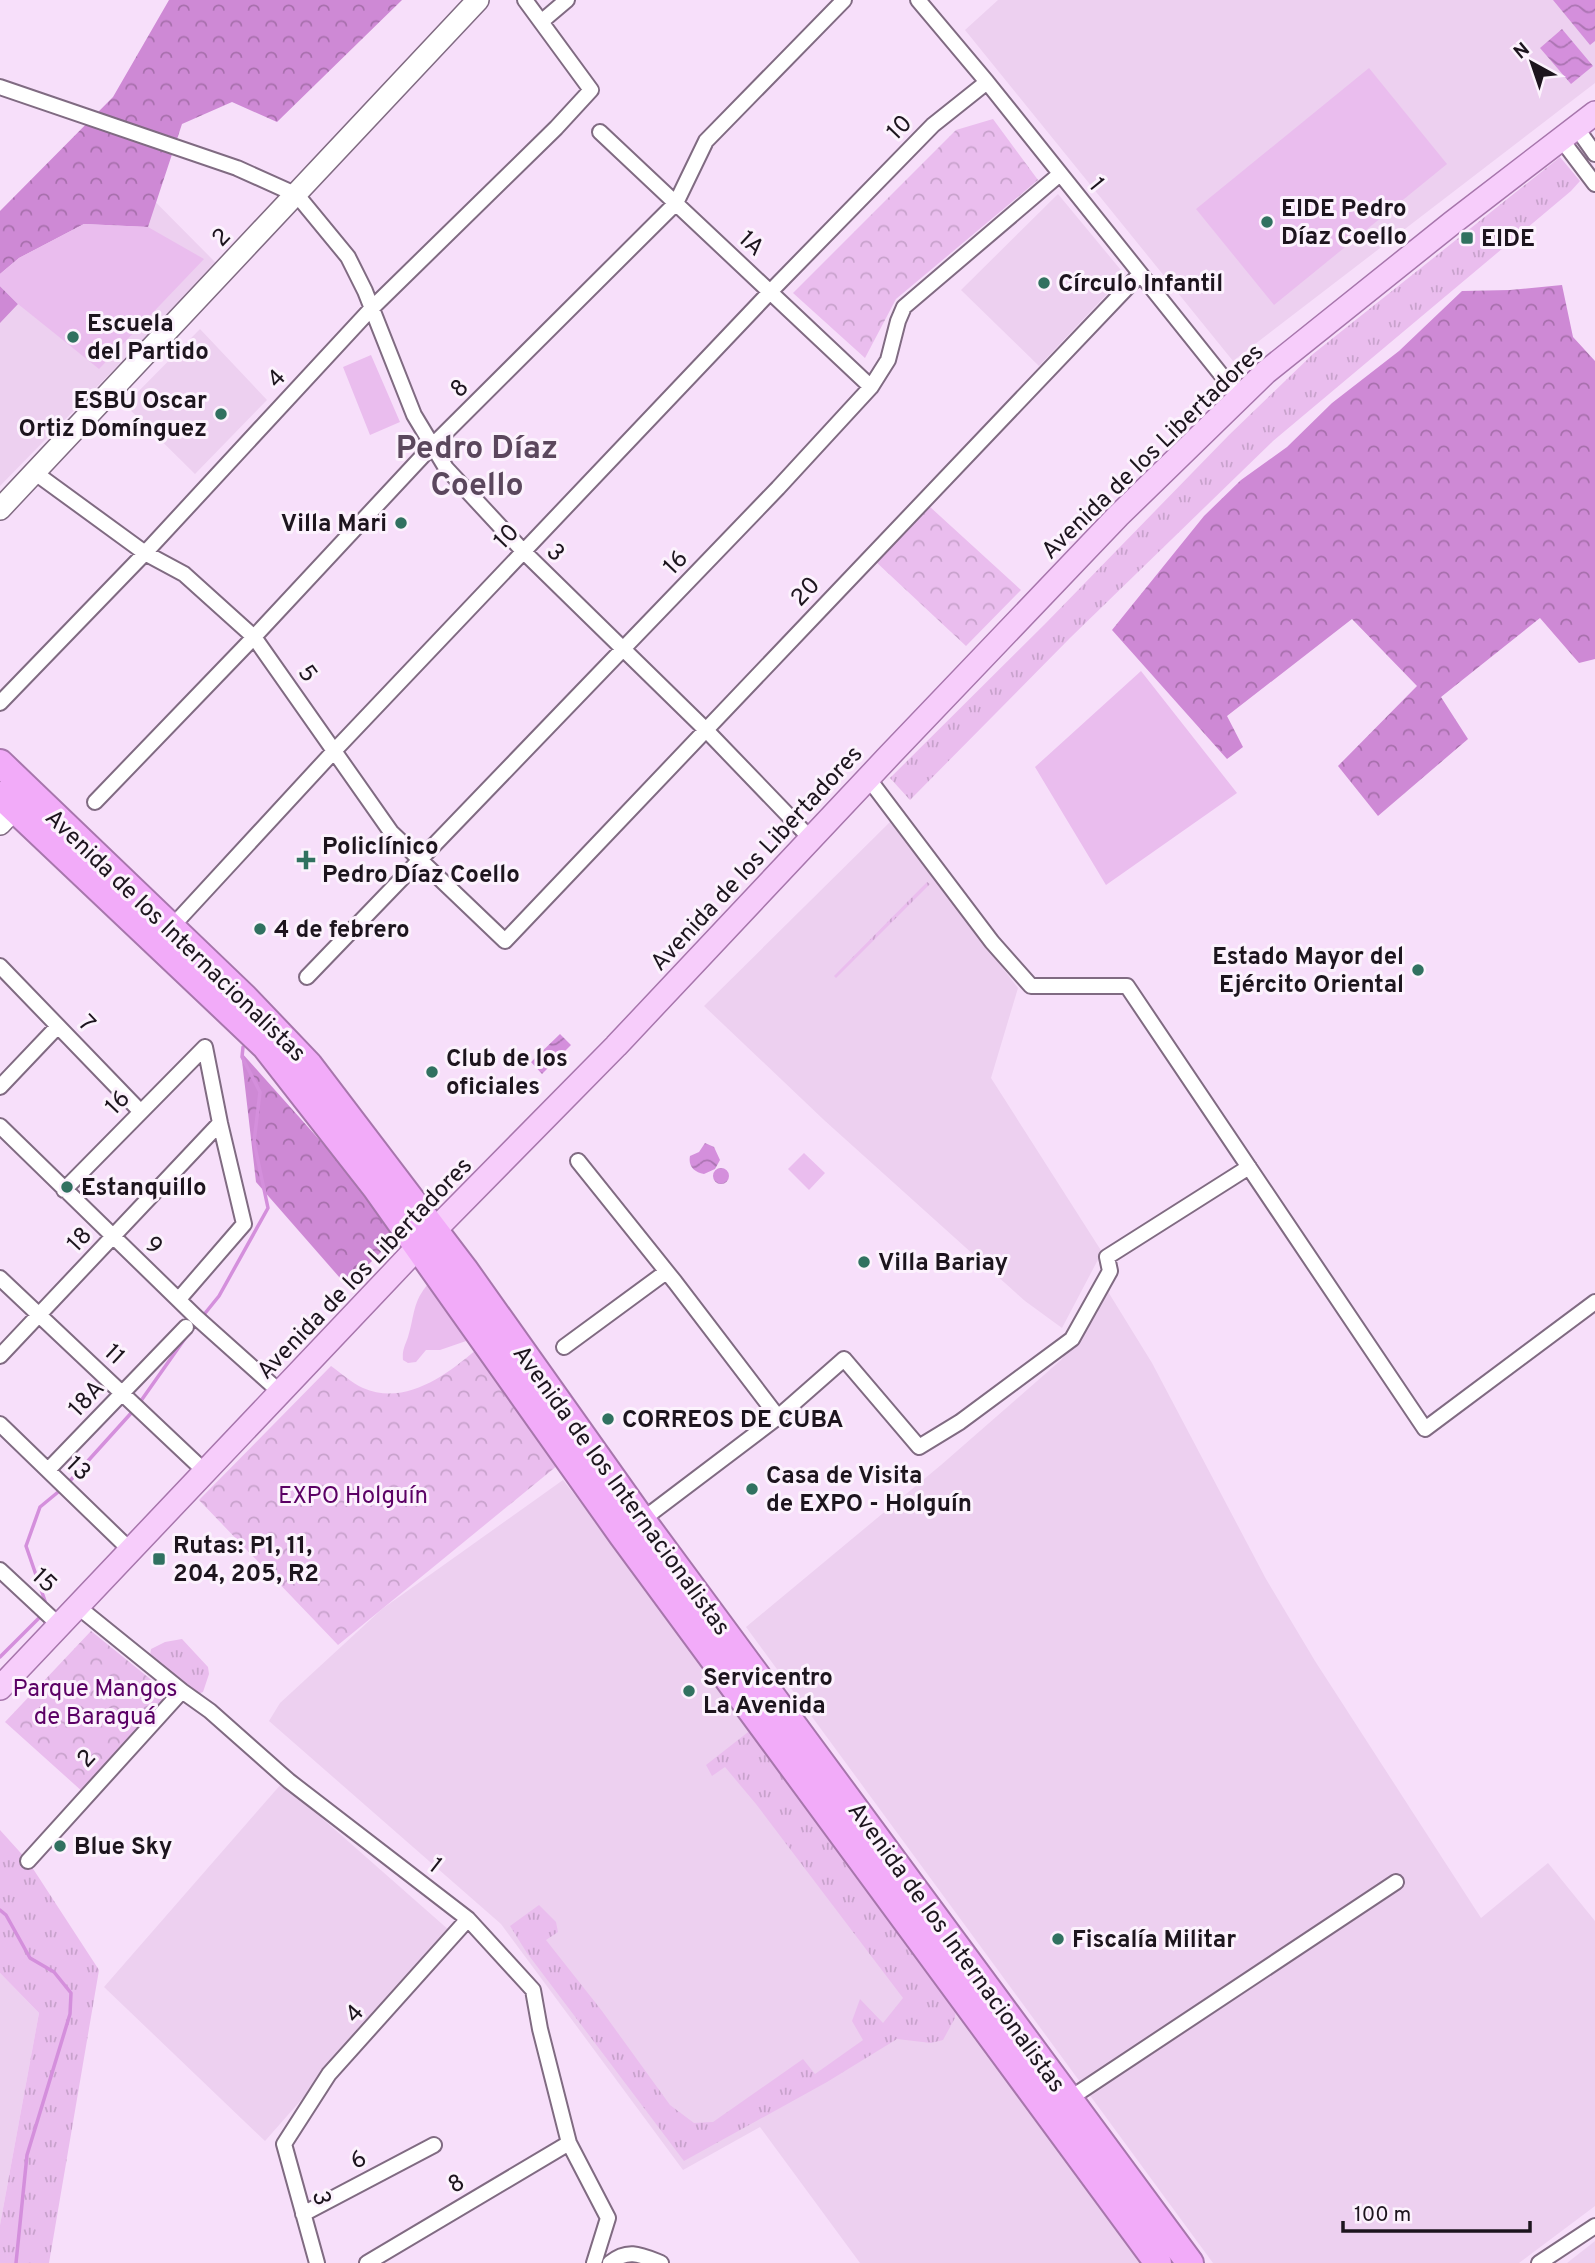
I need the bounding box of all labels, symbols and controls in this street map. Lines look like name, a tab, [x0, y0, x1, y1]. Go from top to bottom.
north arrow	[1497, 28, 1567, 98]
text: N	[1509, 38, 1535, 65]
street label: 10	[881, 109, 920, 148]
street label: 1	[1081, 172, 1110, 198]
place label: EIDE Pedro Díaz Coello	[1281, 195, 1407, 253]
marker: EIDE Pedro Díaz Coello	[1259, 214, 1275, 230]
street label: 2	[206, 223, 238, 254]
street label: 1A	[731, 225, 770, 264]
place label: EIDE	[1481, 225, 1535, 255]
marker: EIDE	[1459, 230, 1475, 246]
place label: Círculo Infantil	[1058, 270, 1223, 300]
marker: Círculo Infantil	[1036, 275, 1052, 291]
place label: Escuela del Partido	[87, 310, 209, 368]
marker: Escuela del Partido	[65, 329, 81, 345]
street label: Avenida de los Libertadores	[1036, 338, 1271, 567]
street label: 4	[261, 364, 294, 395]
street label: 8	[445, 374, 476, 405]
place label: ESBU Oscar Ortiz Domínguez	[19, 387, 207, 445]
marker: ESBU Oscar Ortiz Domínguez	[213, 406, 229, 422]
district label: Pedro Díaz Coello	[396, 430, 558, 507]
place label: Villa Mari	[281, 510, 387, 540]
marker: Villa Mari	[393, 515, 409, 531]
street label: 10	[488, 518, 527, 557]
street label: 3	[539, 538, 570, 569]
street label: 16	[658, 545, 695, 582]
street label: 20	[785, 571, 828, 614]
street label: 5	[290, 659, 323, 689]
street label: Avenida de los Libertadores	[645, 740, 870, 978]
street label: Avenida de los Internacionalistas	[38, 804, 312, 1069]
place label: Policlínico Pedro Díaz Coello	[322, 833, 520, 891]
marker: Policlínico Pedro Díaz Coello	[296, 850, 316, 870]
place label: 4 de febrero	[274, 916, 410, 946]
marker: 4 de febrero	[252, 921, 268, 937]
place label: Estado Mayor del Ejército Oriental	[1212, 943, 1404, 1001]
marker: Estado Mayor del Ejército Oriental	[1410, 962, 1426, 978]
street label: 7	[70, 1009, 101, 1039]
place label: Club de los oficiales	[446, 1045, 568, 1103]
marker: Club de los oficiales	[424, 1064, 440, 1080]
street label: 16	[100, 1085, 137, 1122]
street label: Avenida de los Libertadores	[251, 1152, 480, 1387]
place label: Estanquillo	[81, 1174, 207, 1204]
marker: Estanquillo	[59, 1179, 75, 1195]
street label: 18	[61, 1221, 99, 1259]
street label: 9	[137, 1231, 168, 1262]
place label: Villa Bariay	[878, 1249, 1008, 1279]
marker: Villa Bariay	[856, 1254, 872, 1270]
street label: 11	[97, 1338, 130, 1373]
street label: Avenida de los Internacionalistas	[505, 1340, 736, 1642]
street label: 18A	[63, 1375, 112, 1424]
place label: CORREOS DE CUBA	[622, 1406, 844, 1436]
marker: CORREOS DE CUBA	[600, 1411, 616, 1427]
street label: 13	[59, 1451, 96, 1488]
place label: Casa de Visita de EXPO - Holguín	[766, 1462, 972, 1520]
marker: Casa de Visita de EXPO - Holguín	[744, 1481, 760, 1497]
park label: EXPO Holguín	[278, 1482, 428, 1512]
place label: Rutas: P1, 11, 204, 205, R2	[173, 1532, 319, 1590]
marker: Rutas: P1, 11, 204, 205, R2	[151, 1551, 167, 1567]
street label: 15	[25, 1562, 63, 1601]
place label: Servicentro La Avenida	[703, 1664, 833, 1722]
park label: Parque Mangos de Baraguá	[13, 1675, 177, 1733]
marker: Servicentro La Avenida	[681, 1683, 697, 1699]
street label: 2	[71, 1744, 104, 1775]
street label: Avenida de los Internacionalistas	[840, 1797, 1071, 2099]
place label: Blue Sky	[74, 1833, 172, 1863]
marker: Blue Sky	[52, 1838, 68, 1854]
street label: 1	[422, 1852, 448, 1881]
place label: Fiscalía Militar	[1072, 1926, 1236, 1956]
marker: Fiscalía Militar	[1050, 1931, 1066, 1947]
street label: 4	[339, 1999, 372, 2030]
street label: 6	[346, 2144, 372, 2177]
street label: 8	[443, 2168, 471, 2201]
street label: 3	[304, 2188, 336, 2209]
scale bar	[1343, 2190, 1530, 2234]
text: 100 m	[1354, 2202, 1411, 2229]

